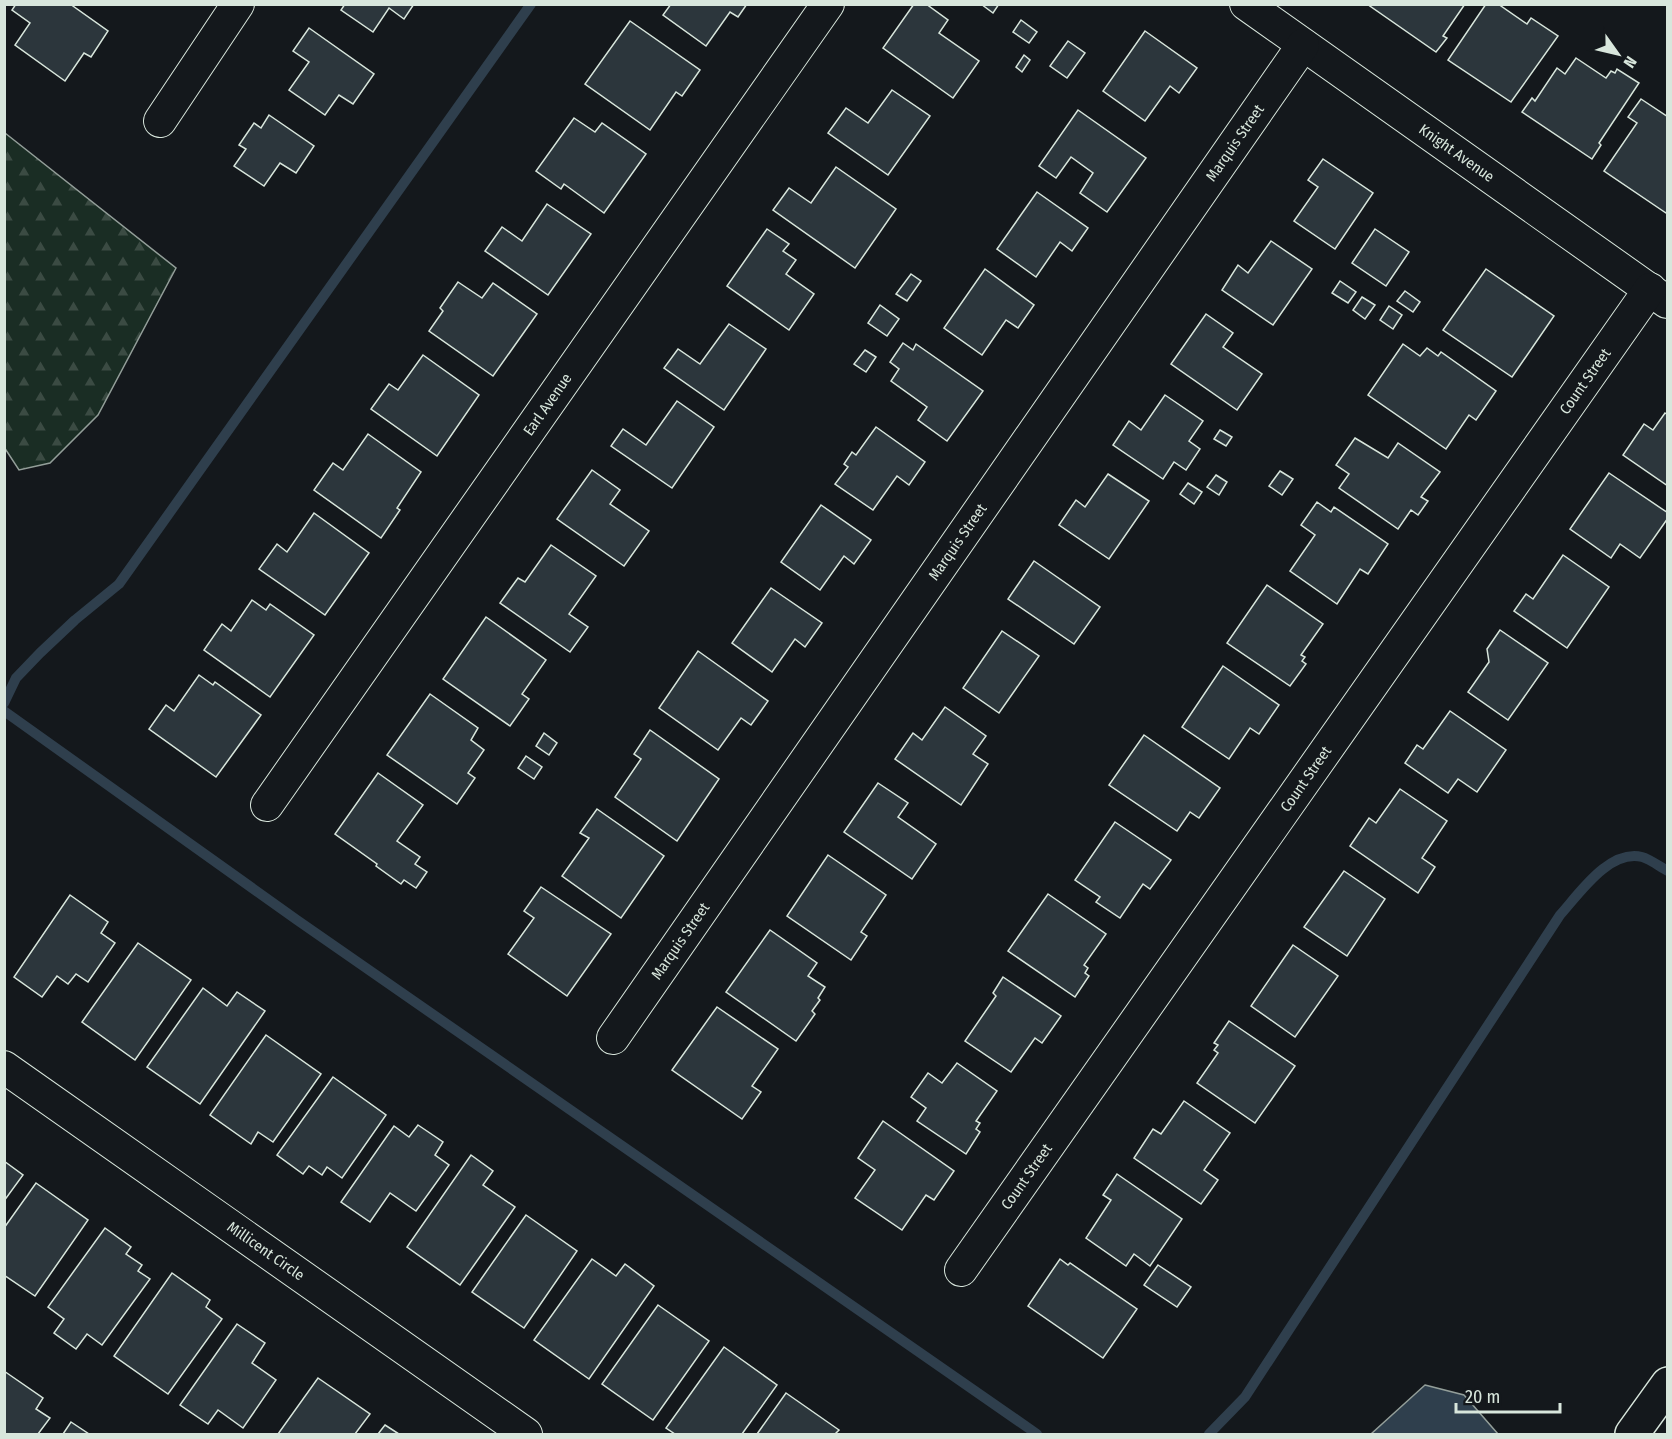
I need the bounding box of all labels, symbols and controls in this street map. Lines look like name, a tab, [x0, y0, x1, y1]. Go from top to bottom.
north arrow	[1588, 24, 1648, 84]
text: N	[1619, 53, 1641, 71]
street label: Marquis Street	[1202, 101, 1268, 185]
street label: Knight Avenue	[1415, 120, 1498, 186]
street label: Count Street	[1556, 345, 1615, 418]
street label: Earl Avenue	[519, 370, 576, 439]
street label: Marquis Street	[925, 500, 991, 584]
street label: Count Street	[1277, 743, 1335, 815]
street label: Marquis Street	[647, 899, 713, 983]
street label: Count Street	[997, 1140, 1056, 1213]
street label: Millicent Circle	[224, 1218, 308, 1284]
scale bar	[1456, 1376, 1560, 1414]
text: 20 m	[1465, 1386, 1500, 1408]

